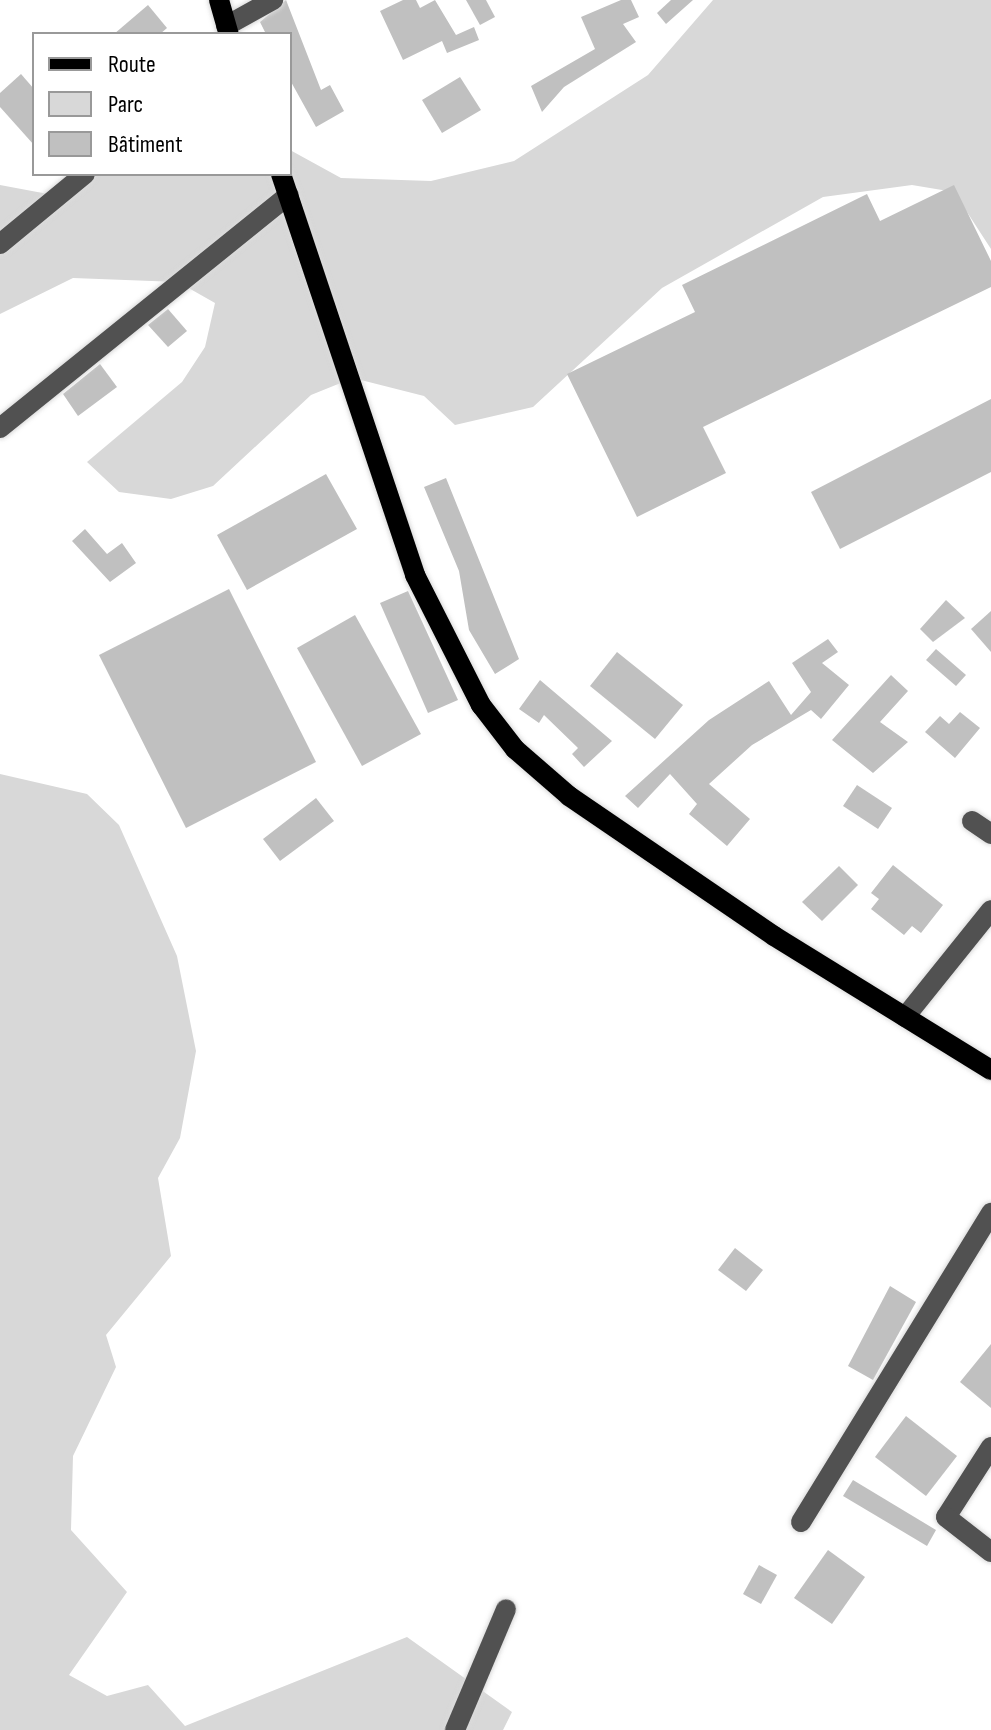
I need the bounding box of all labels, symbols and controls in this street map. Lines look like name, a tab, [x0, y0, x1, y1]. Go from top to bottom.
legend	[32, 32, 292, 176]
text: Route	[108, 50, 156, 79]
text: Parc	[108, 90, 143, 119]
text: Bâtiment	[108, 130, 183, 159]

